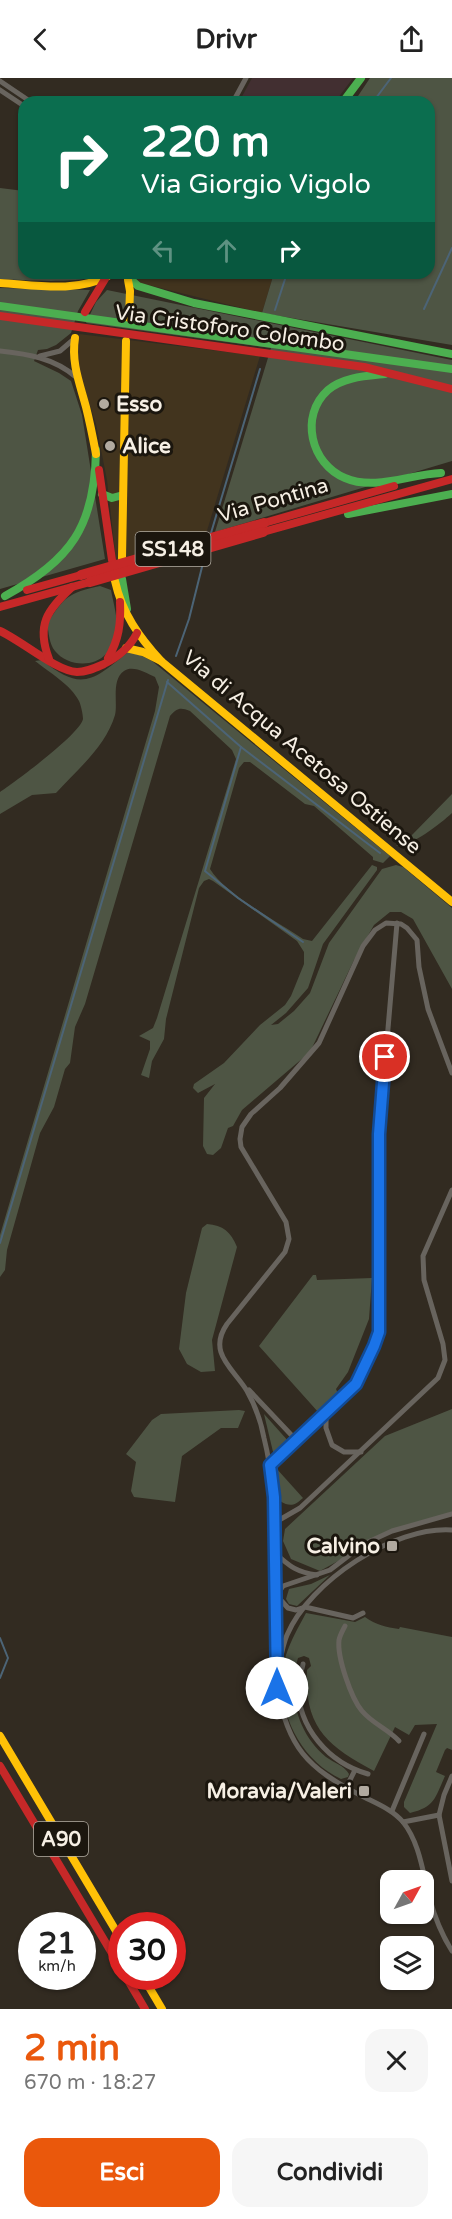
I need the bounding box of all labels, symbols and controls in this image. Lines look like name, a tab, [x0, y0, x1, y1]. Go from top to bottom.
icon: back	[24, 23, 57, 56]
text: Drivr	[195, 23, 257, 56]
icon: share	[395, 23, 428, 56]
text: 220 m	[141, 117, 270, 168]
icon: right	[42, 120, 120, 198]
text: Via Giorgio Vigolo	[141, 168, 371, 201]
icon: left	[147, 234, 180, 267]
icon: ahead	[210, 234, 243, 267]
icon: right	[273, 234, 306, 267]
street label: Via Cristoforo Colombo	[114, 300, 346, 357]
place label: Esso	[116, 392, 162, 417]
marker: Esso	[97, 397, 111, 411]
place label: Alice	[122, 434, 171, 459]
marker: Alice	[103, 439, 117, 453]
street label: Via Pontina	[215, 473, 331, 528]
road number: SS148	[136, 532, 210, 566]
street label: Via di Acqua Acetosa Ostiense	[177, 645, 426, 860]
pin	[359, 1031, 410, 1082]
icon: arrive	[368, 1040, 401, 1073]
place label: Calvino	[306, 1534, 380, 1559]
marker: Calvino	[385, 1539, 399, 1553]
position arrow	[245, 1656, 309, 1720]
place label: Moravia/Valeri	[207, 1779, 352, 1804]
marker: Moravia/Valeri	[357, 1784, 371, 1798]
road number: A90	[34, 1822, 88, 1856]
north arrow	[380, 1870, 434, 1924]
map controls	[380, 1870, 434, 1990]
speed limit sign: 30	[108, 1912, 186, 1990]
text: 21	[38, 1925, 76, 1962]
button: layers	[380, 1936, 434, 1990]
text: km/h	[38, 1957, 76, 1975]
text: 2 min	[24, 2027, 120, 2070]
button: close	[365, 2029, 428, 2092]
text: 670 m · 18:27	[24, 2071, 156, 2095]
button: Esci	[24, 2138, 220, 2207]
button: Condividi	[232, 2138, 428, 2207]

